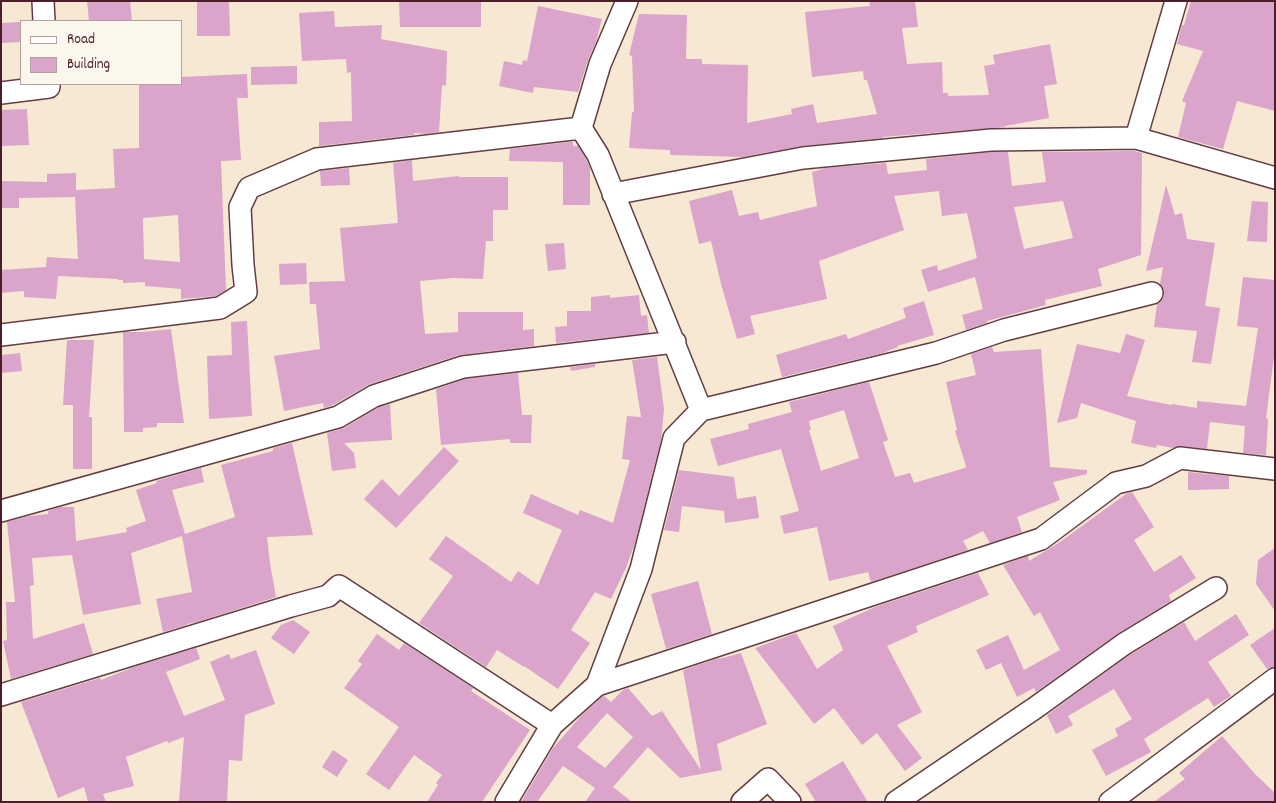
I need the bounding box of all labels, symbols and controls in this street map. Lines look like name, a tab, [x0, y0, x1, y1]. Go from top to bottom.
legend	[20, 20, 182, 85]
text: Road	[67, 29, 95, 51]
text: Building	[67, 54, 110, 76]

